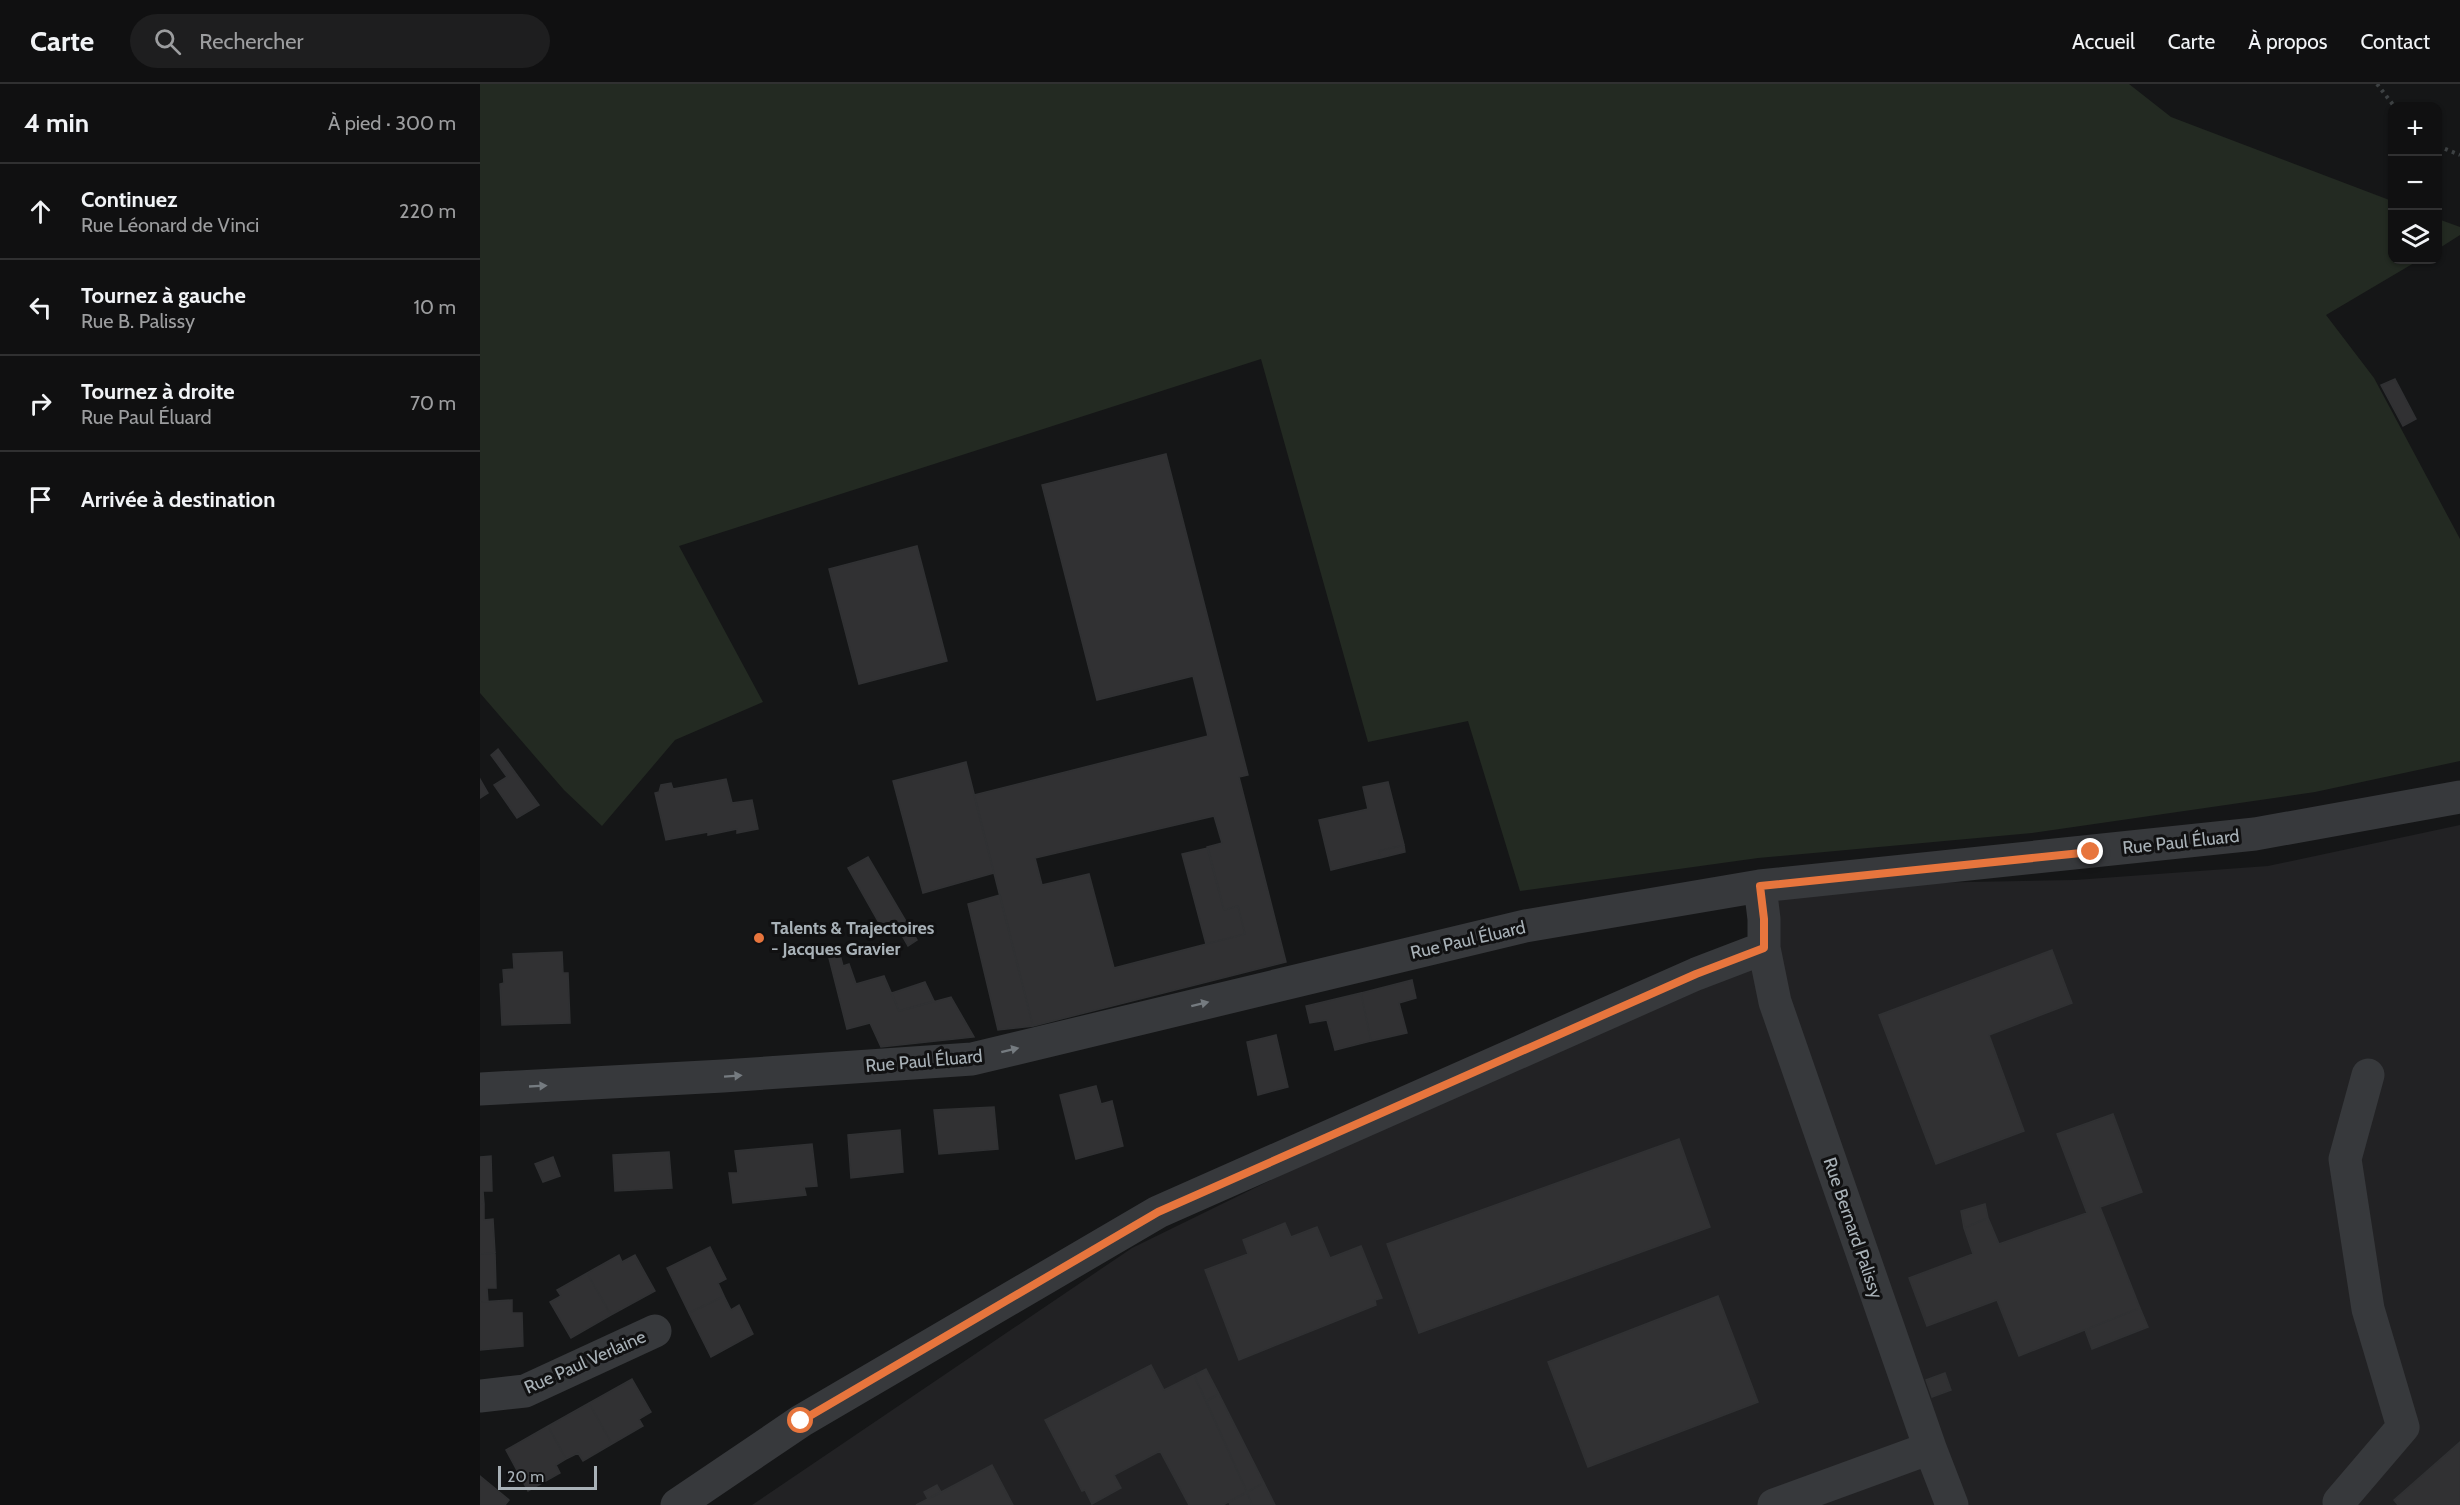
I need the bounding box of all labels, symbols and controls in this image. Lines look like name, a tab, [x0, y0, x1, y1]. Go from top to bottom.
search box	[130, 14, 550, 68]
text: Carte	[30, 24, 94, 58]
icon: search	[151, 25, 184, 58]
text: Rechercher	[199, 28, 303, 55]
text: Accueil	[2072, 29, 2135, 54]
text: Carte	[2168, 29, 2215, 54]
text: À propos	[2248, 29, 2327, 54]
text: Contact	[2360, 29, 2430, 54]
map controls	[2388, 102, 2442, 264]
button: +	[2388, 102, 2442, 156]
text: 4 min	[24, 107, 89, 139]
text: À pied · 300 m	[328, 111, 456, 135]
button: −	[2388, 156, 2442, 210]
text: Continuez	[81, 186, 178, 213]
icon: ahead	[24, 195, 57, 228]
text: 220 m	[399, 199, 456, 223]
button: layers	[2388, 210, 2442, 264]
text: Rue Léonard de Vinci	[81, 213, 259, 237]
text: Tournez à gauche	[81, 282, 246, 309]
icon: left	[24, 291, 57, 324]
text: 10 m	[413, 295, 456, 319]
text: Rue B. Palissy	[81, 309, 195, 333]
text: Tournez à droite	[81, 378, 235, 405]
icon: right	[24, 387, 57, 420]
text: 70 m	[410, 391, 456, 415]
text: Rue Paul Éluard	[81, 405, 212, 429]
icon: arrive	[24, 483, 57, 516]
text: Arrivée à destination	[81, 486, 275, 513]
street label: Rue Paul Éluard	[2121, 825, 2241, 859]
route end	[2077, 838, 2103, 864]
street label: Rue Paul Éluard	[1408, 916, 1528, 964]
place label: Talents & Trajectoires - Jacques Gravier	[771, 917, 935, 960]
marker: Talents & Trajectoires - Jacques Gravier	[752, 931, 766, 945]
one-way arrow	[1191, 999, 1209, 1009]
street label: Rue Paul Éluard	[865, 1045, 983, 1077]
one-way arrow	[1001, 1045, 1020, 1054]
one-way arrow	[724, 1071, 743, 1080]
one-way arrow	[529, 1081, 548, 1091]
street label: Rue Bernard Palissy	[1819, 1154, 1887, 1302]
street label: Rue Paul Verlaine	[521, 1325, 649, 1399]
route start	[787, 1407, 813, 1433]
scale bar	[498, 1463, 597, 1490]
text: 20 m	[507, 1467, 544, 1486]

